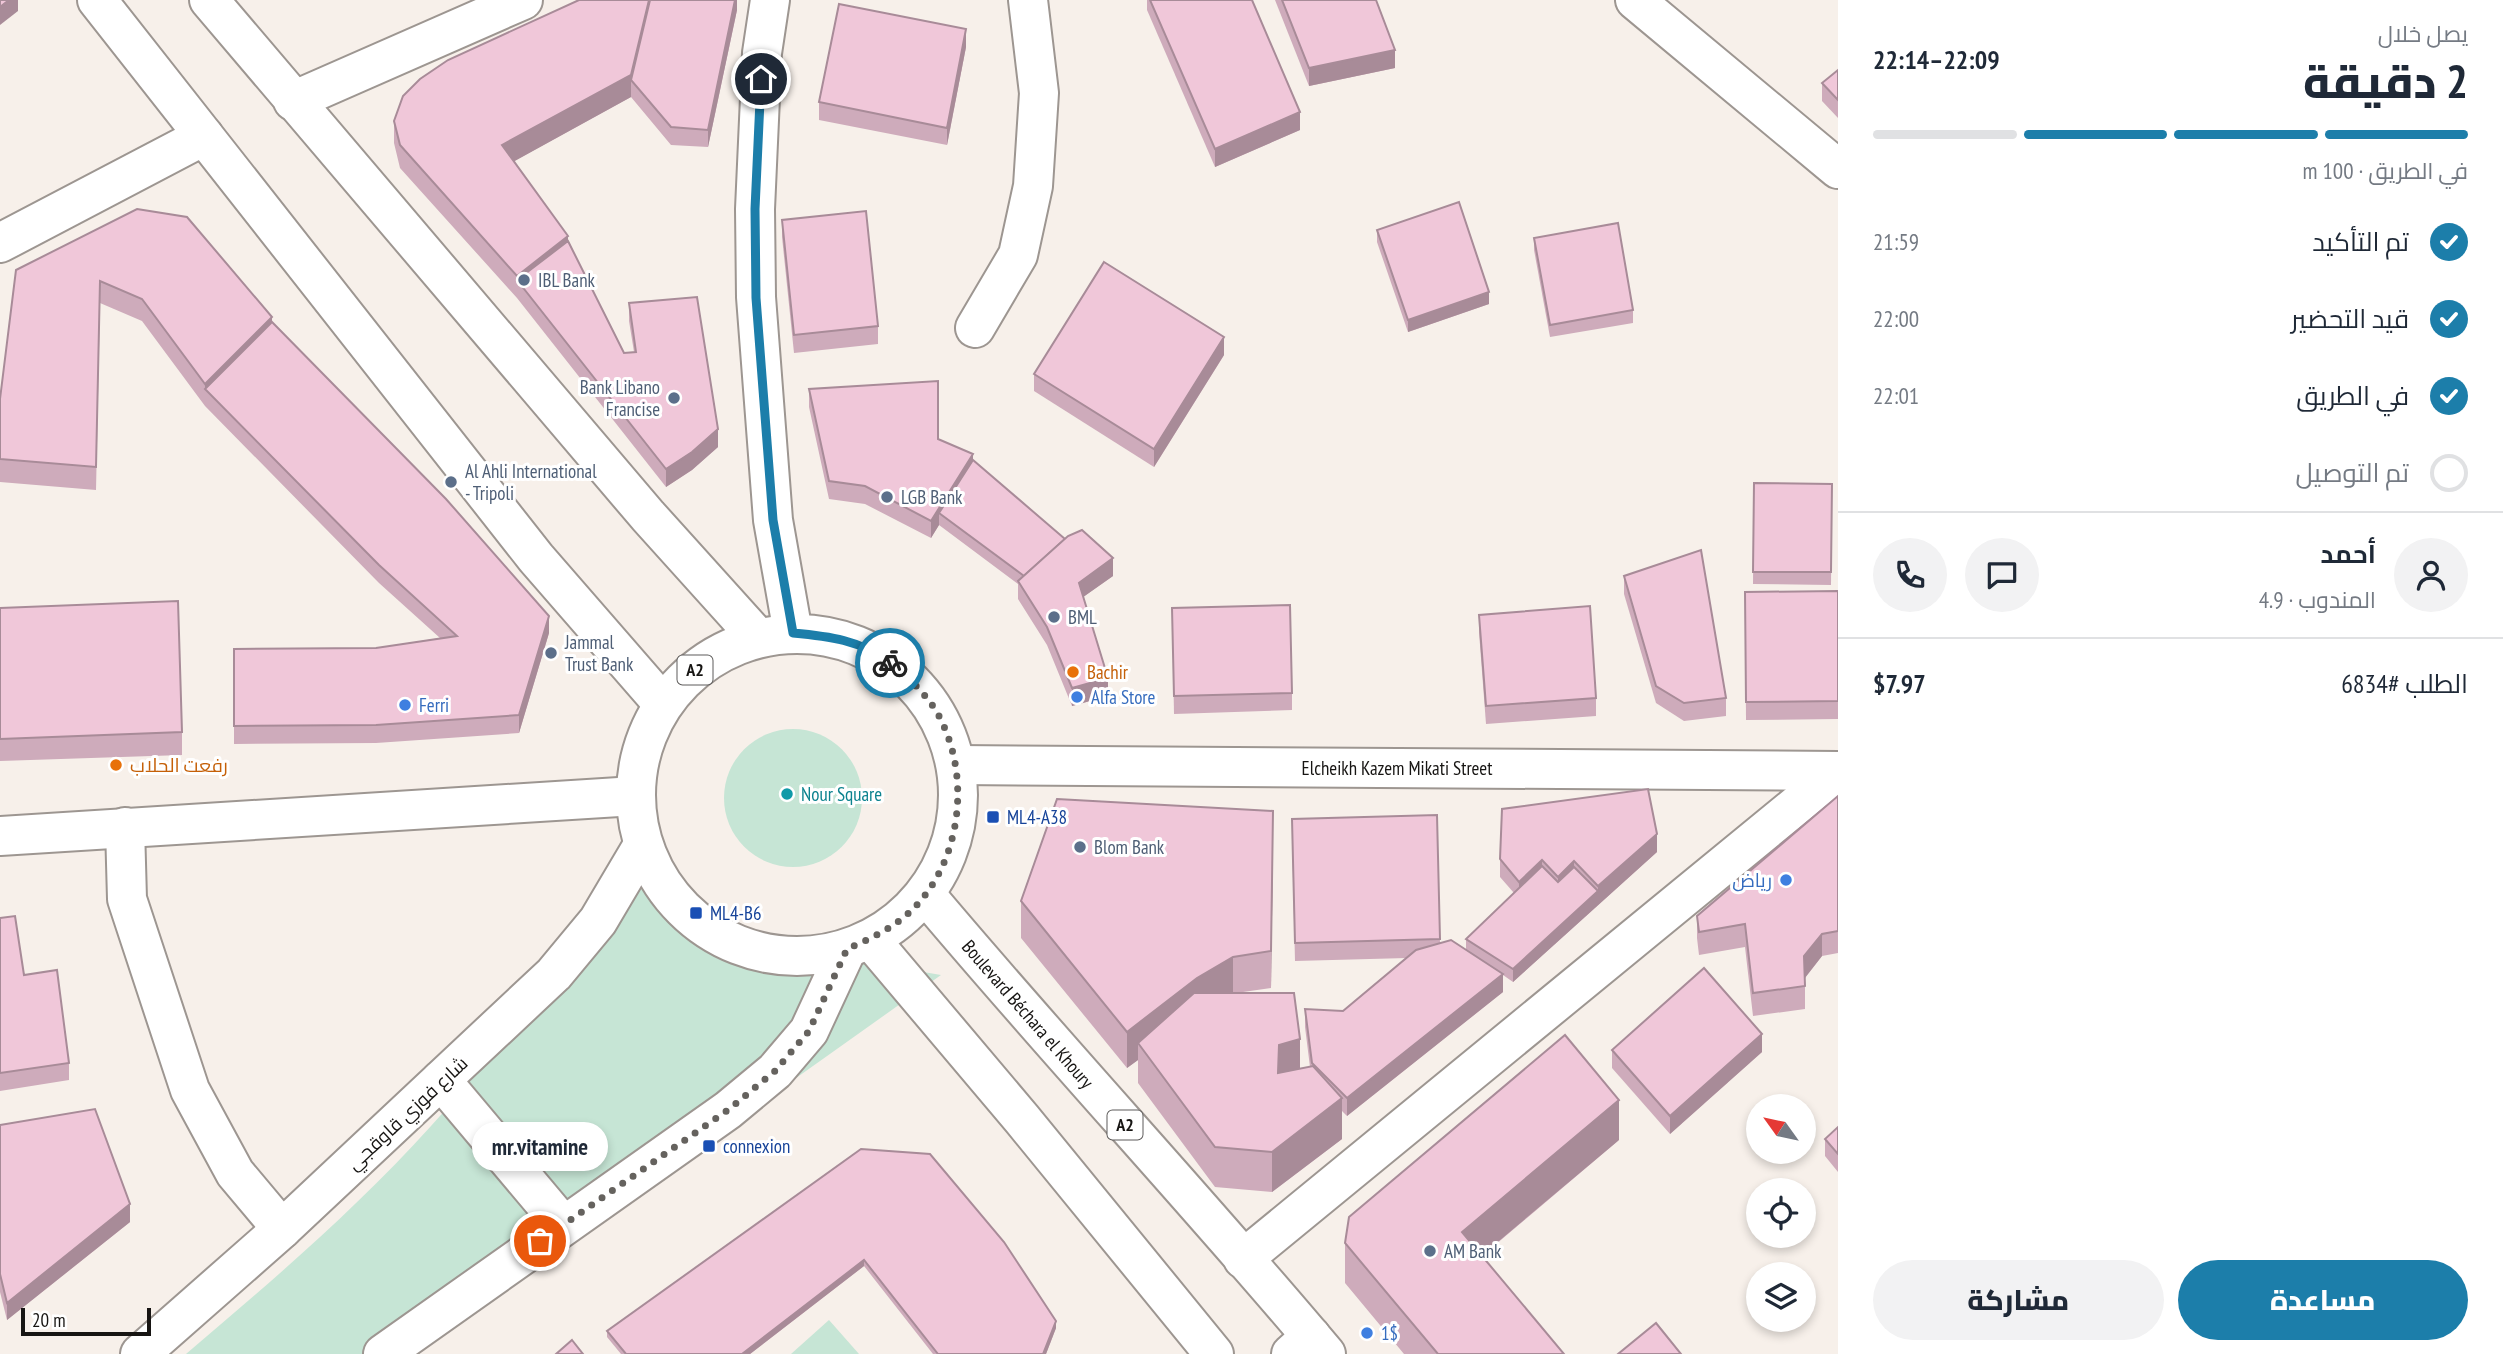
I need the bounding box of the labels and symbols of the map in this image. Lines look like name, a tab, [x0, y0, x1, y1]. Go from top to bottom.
pin	[731, 49, 791, 109]
place label: IBL Bank	[538, 268, 596, 292]
marker: IBL Bank	[516, 272, 532, 288]
place label: Bank Libano Francise	[580, 375, 660, 421]
marker: Bank Libano Francise	[666, 390, 682, 406]
place label: Al Ahli International - Tripoli	[465, 459, 597, 505]
marker: Al Ahli International - Tripoli	[443, 474, 459, 490]
place label: LGB Bank	[901, 485, 963, 509]
marker: LGB Bank	[879, 489, 895, 505]
place label: BML	[1068, 605, 1097, 629]
marker: BML	[1046, 609, 1062, 625]
courier	[855, 628, 925, 698]
place label: Jammal Trust Bank	[564, 630, 634, 676]
marker: Jammal Trust Bank	[543, 645, 559, 661]
road number: A2	[678, 656, 712, 684]
place label: Bachir	[1087, 660, 1129, 684]
marker: Bachir	[1065, 664, 1081, 680]
place label: Alfa Store	[1091, 685, 1156, 709]
marker: Alfa Store	[1069, 689, 1085, 705]
place label: Ferri	[419, 693, 449, 717]
marker: Ferri	[397, 697, 413, 713]
place label: رفعت الحلاب	[130, 753, 228, 777]
street label: Elcheikh Kazem Mikati Street	[1302, 756, 1493, 780]
marker: رفعت الحلاب	[108, 757, 124, 773]
place label: Nour Square	[801, 782, 882, 806]
marker: Nour Square	[779, 786, 795, 802]
place label: ML4-A38	[1007, 805, 1067, 829]
marker: ML4-A38	[985, 809, 1001, 825]
place label: Blom Bank	[1094, 835, 1165, 859]
marker: Blom Bank	[1072, 839, 1088, 855]
place label: رياض	[1732, 868, 1772, 892]
marker: رياض	[1778, 872, 1794, 888]
place label: ML4-B6	[710, 901, 762, 925]
marker: ML4-B6	[688, 905, 704, 921]
street label: Boulevard Béchara el Khoury	[957, 935, 1100, 1094]
street label: شارع فوزي قاوقجي	[342, 1051, 475, 1177]
north arrow	[1746, 1094, 1816, 1164]
road number: A2	[1108, 1110, 1142, 1140]
callout: mr.vitamine	[472, 1122, 608, 1171]
place label: connexion	[723, 1134, 790, 1158]
marker: connexion	[701, 1138, 717, 1154]
pin	[510, 1211, 570, 1271]
place label: AM Bank	[1444, 1239, 1502, 1263]
marker: AM Bank	[1422, 1243, 1438, 1259]
scale bar	[21, 1305, 150, 1337]
place label: 1$	[1381, 1321, 1398, 1345]
marker: 1$	[1359, 1325, 1375, 1341]

